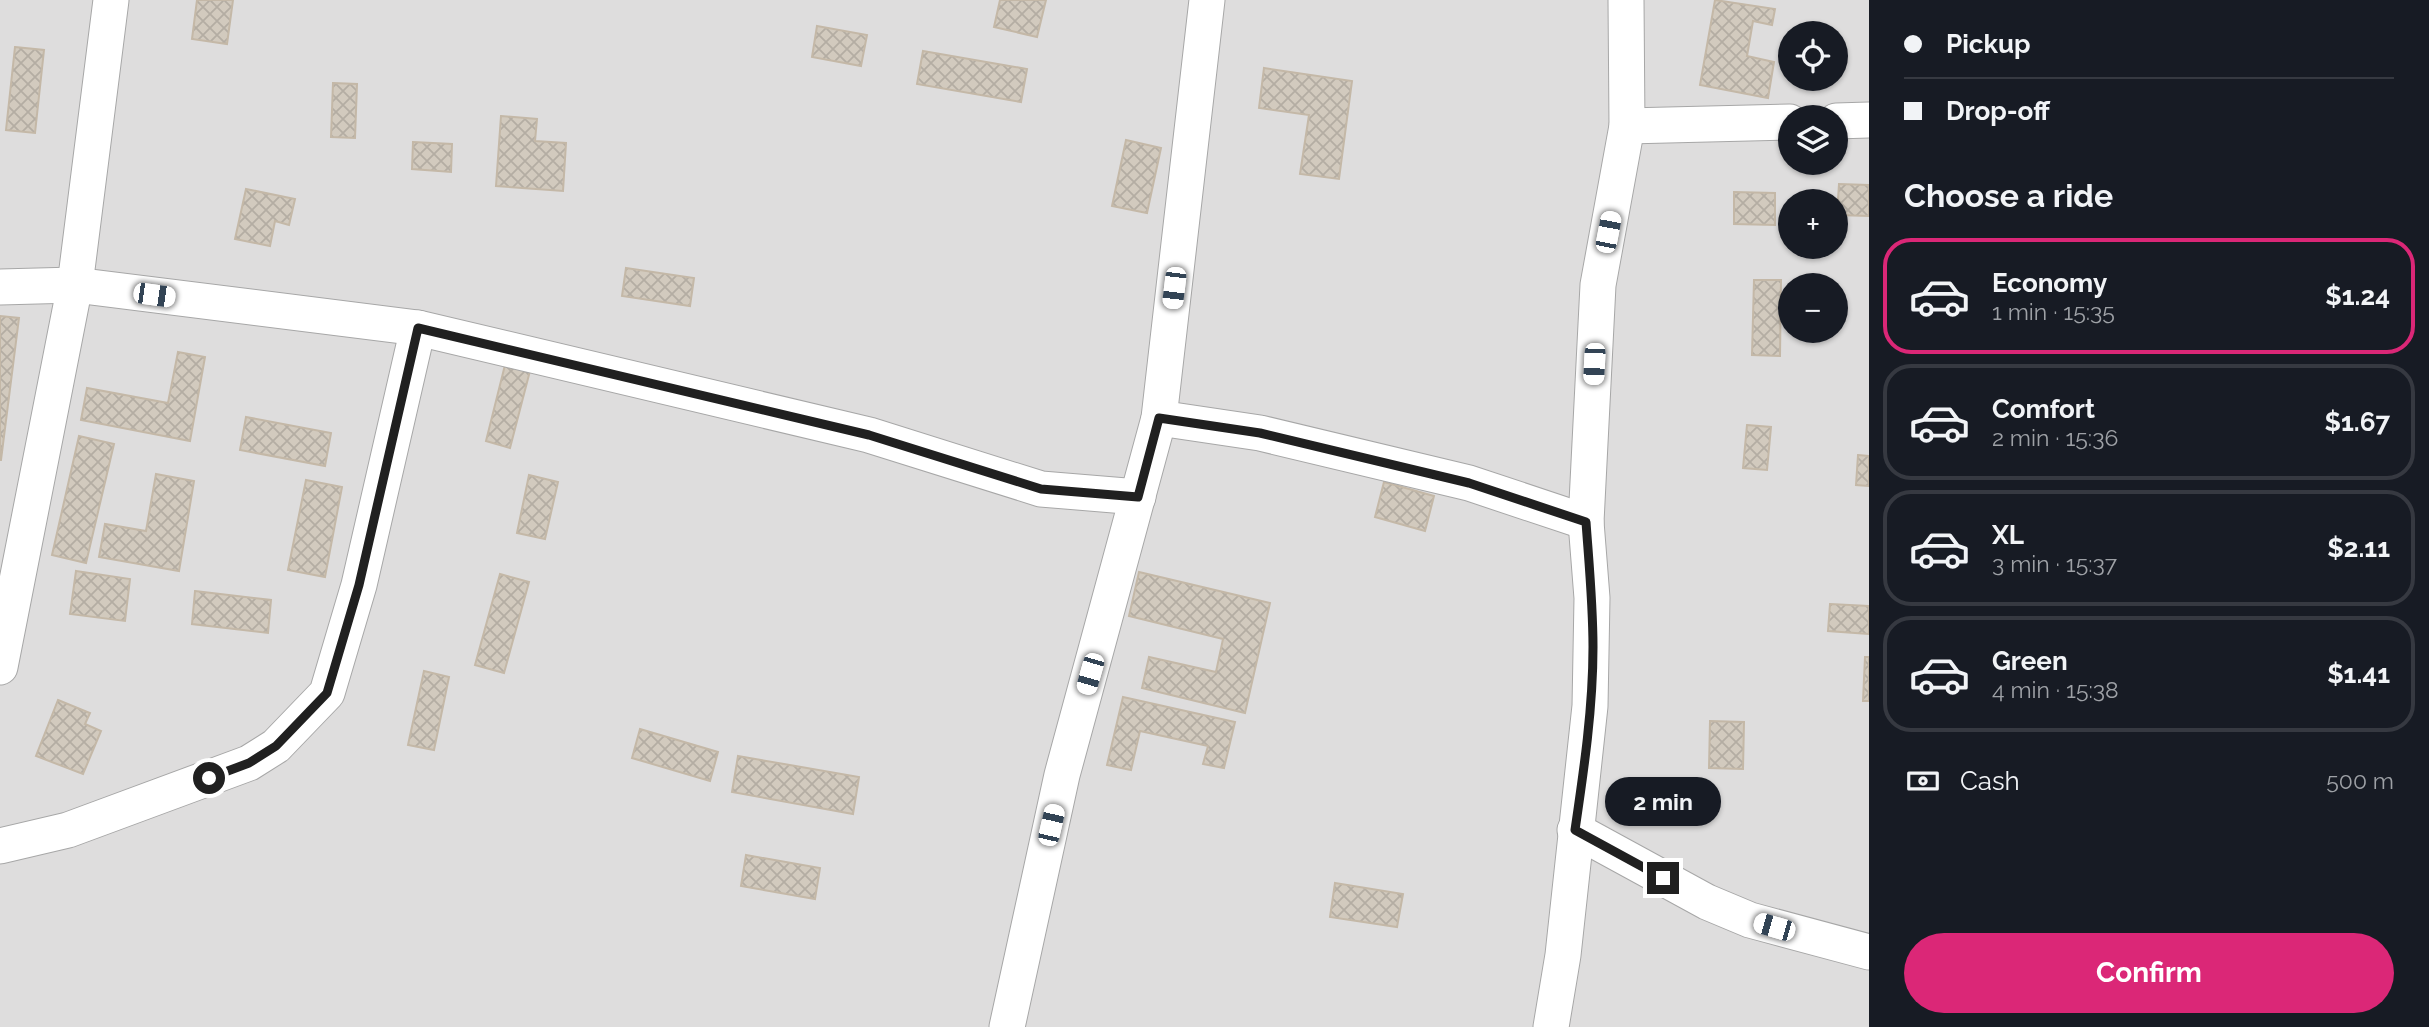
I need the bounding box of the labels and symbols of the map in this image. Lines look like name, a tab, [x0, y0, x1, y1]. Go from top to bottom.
car	[1594, 209, 1623, 255]
car	[1162, 266, 1187, 310]
car	[132, 282, 177, 308]
car	[1583, 342, 1606, 386]
car	[1075, 651, 1106, 697]
route start	[193, 762, 225, 794]
callout: 2 min	[1605, 776, 1721, 826]
car	[1037, 802, 1066, 848]
route end	[1647, 862, 1679, 894]
car	[1751, 911, 1798, 943]

